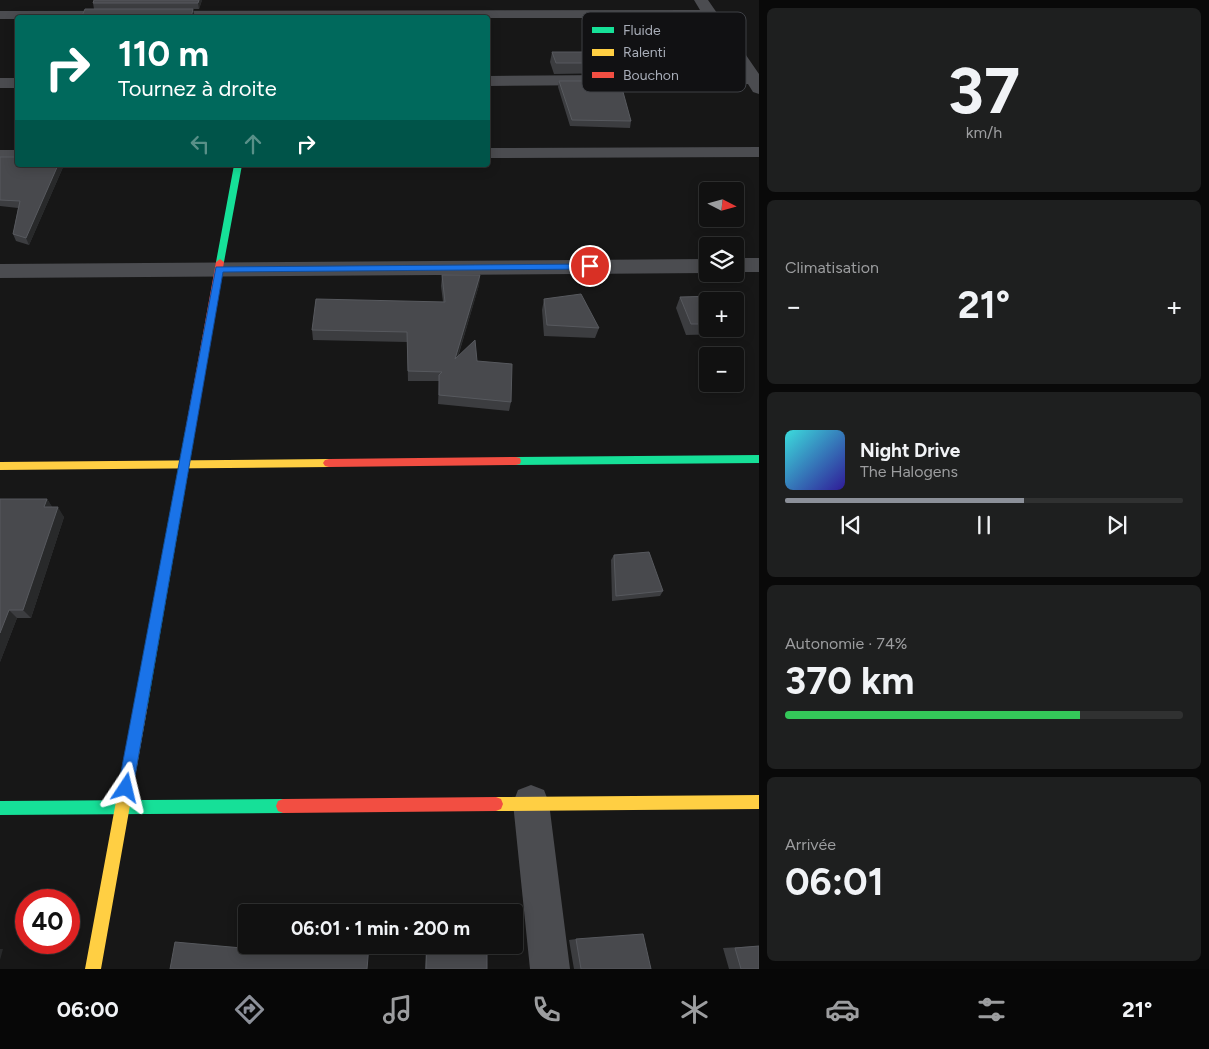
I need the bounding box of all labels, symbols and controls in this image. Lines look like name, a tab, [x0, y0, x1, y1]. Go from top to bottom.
legend	[582, 12, 746, 92]
text: Fluide	[623, 22, 661, 39]
text: 110 m	[118, 33, 209, 75]
icon: right	[35, 35, 100, 100]
text: Ralenti	[623, 44, 666, 61]
text: 37	[948, 51, 1020, 129]
text: Bouchon	[623, 67, 679, 84]
text: Tournez à droite	[118, 75, 277, 102]
text: km/h	[966, 123, 1002, 142]
icon: left	[186, 130, 214, 158]
icon: ahead	[239, 130, 267, 158]
icon: right	[292, 130, 320, 158]
north arrow	[699, 182, 744, 228]
map controls	[699, 182, 744, 392]
button: layers	[699, 237, 744, 282]
pin	[569, 245, 611, 287]
icon: arrive	[576, 252, 604, 280]
text: Climatisation	[785, 258, 879, 277]
text: 21°	[958, 282, 1010, 328]
text: −	[785, 289, 802, 323]
text: +	[1166, 289, 1183, 323]
button: +	[699, 292, 744, 337]
button: −	[699, 347, 744, 392]
text: Night Drive	[860, 439, 960, 462]
text: The Halogens	[860, 462, 958, 481]
icon: previous	[837, 511, 865, 539]
icon: pause	[970, 511, 998, 539]
icon: next	[1103, 511, 1131, 539]
text: Autonomie · 74%	[785, 634, 907, 653]
text: 370 km	[785, 658, 915, 704]
position arrow	[99, 761, 151, 813]
text: Arrivée	[785, 835, 836, 854]
text: 06:01	[785, 859, 884, 905]
speed limit sign: 40	[15, 889, 80, 954]
text: 06:01 · 1 min · 200 m	[291, 917, 470, 940]
icon: directions	[232, 992, 267, 1027]
icon: music	[380, 992, 415, 1027]
icon: phone	[529, 992, 564, 1027]
icon: climate	[677, 992, 712, 1027]
icon: car	[825, 992, 860, 1027]
icon: filters	[974, 992, 1009, 1027]
text: 06:00	[57, 996, 119, 1023]
text: 21°	[1122, 996, 1152, 1023]

